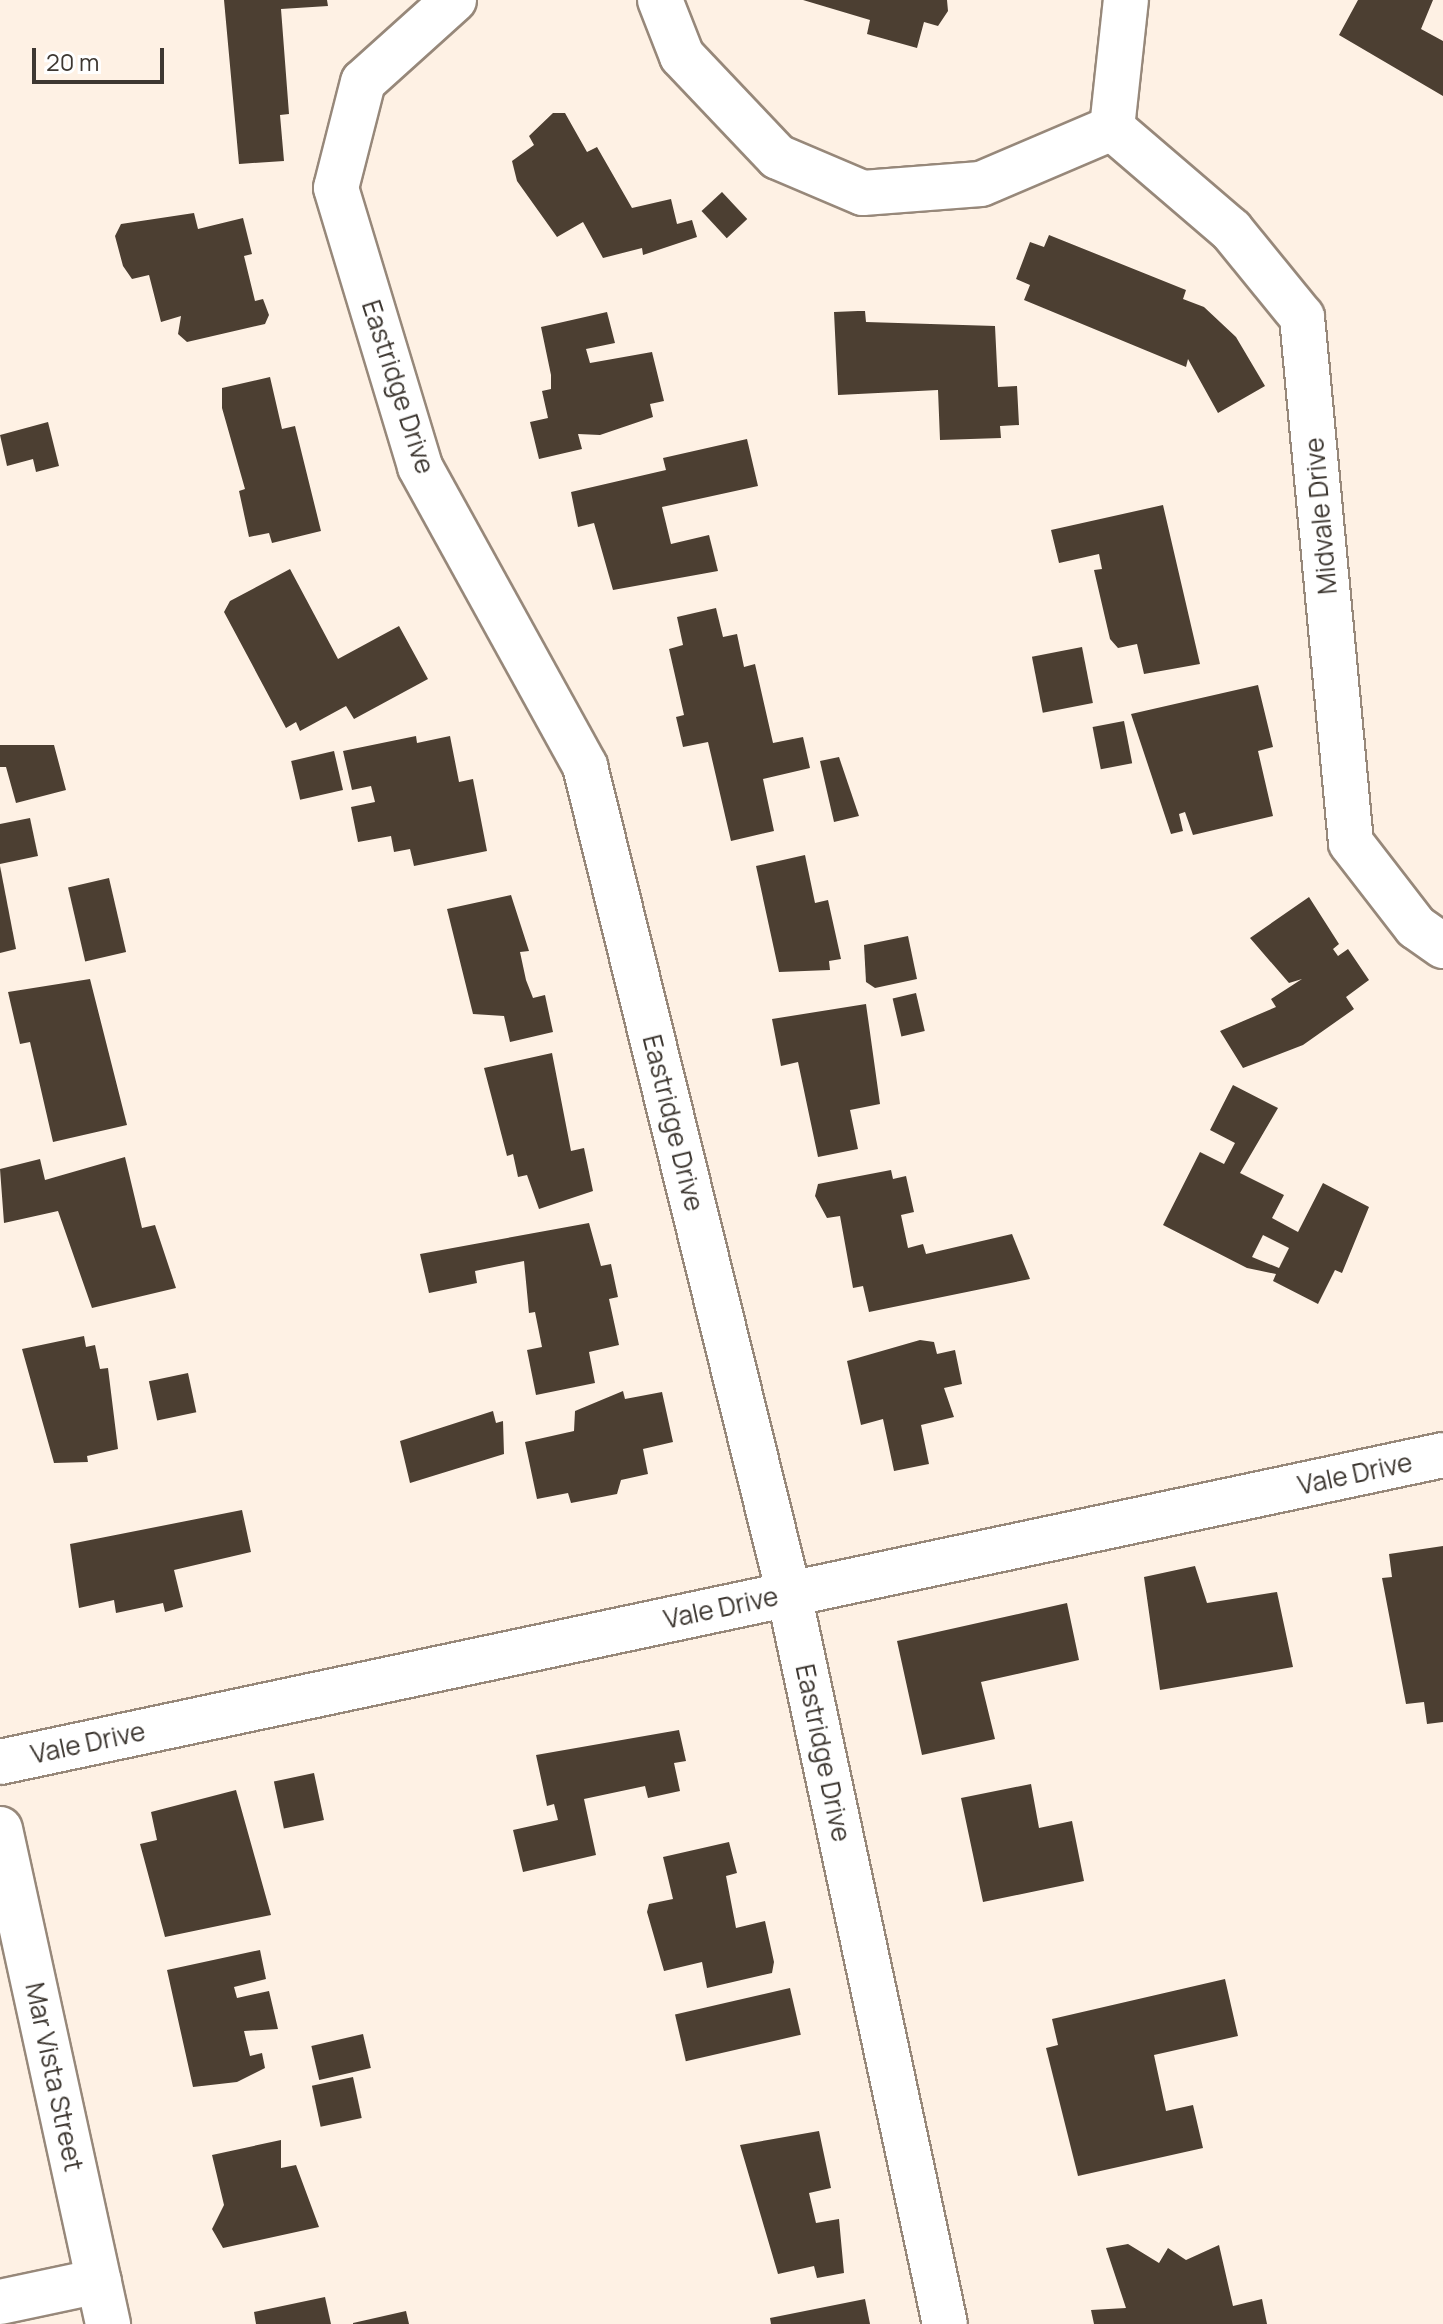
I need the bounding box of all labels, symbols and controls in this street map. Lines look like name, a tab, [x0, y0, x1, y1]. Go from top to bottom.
scale bar	[36, 32, 168, 82]
text: 20 m	[46, 45, 99, 78]
street label: Eastridge Drive	[355, 296, 441, 478]
street label: Midvale Drive	[1299, 436, 1343, 596]
street label: Eastridge Drive	[636, 1032, 710, 1214]
street label: Vale Drive	[1295, 1447, 1415, 1501]
street label: Vale Drive	[661, 1581, 781, 1635]
street label: Eastridge Drive	[789, 1661, 857, 1845]
street label: Vale Drive	[28, 1716, 148, 1770]
street label: Mar Vista Street	[19, 1980, 89, 2174]

